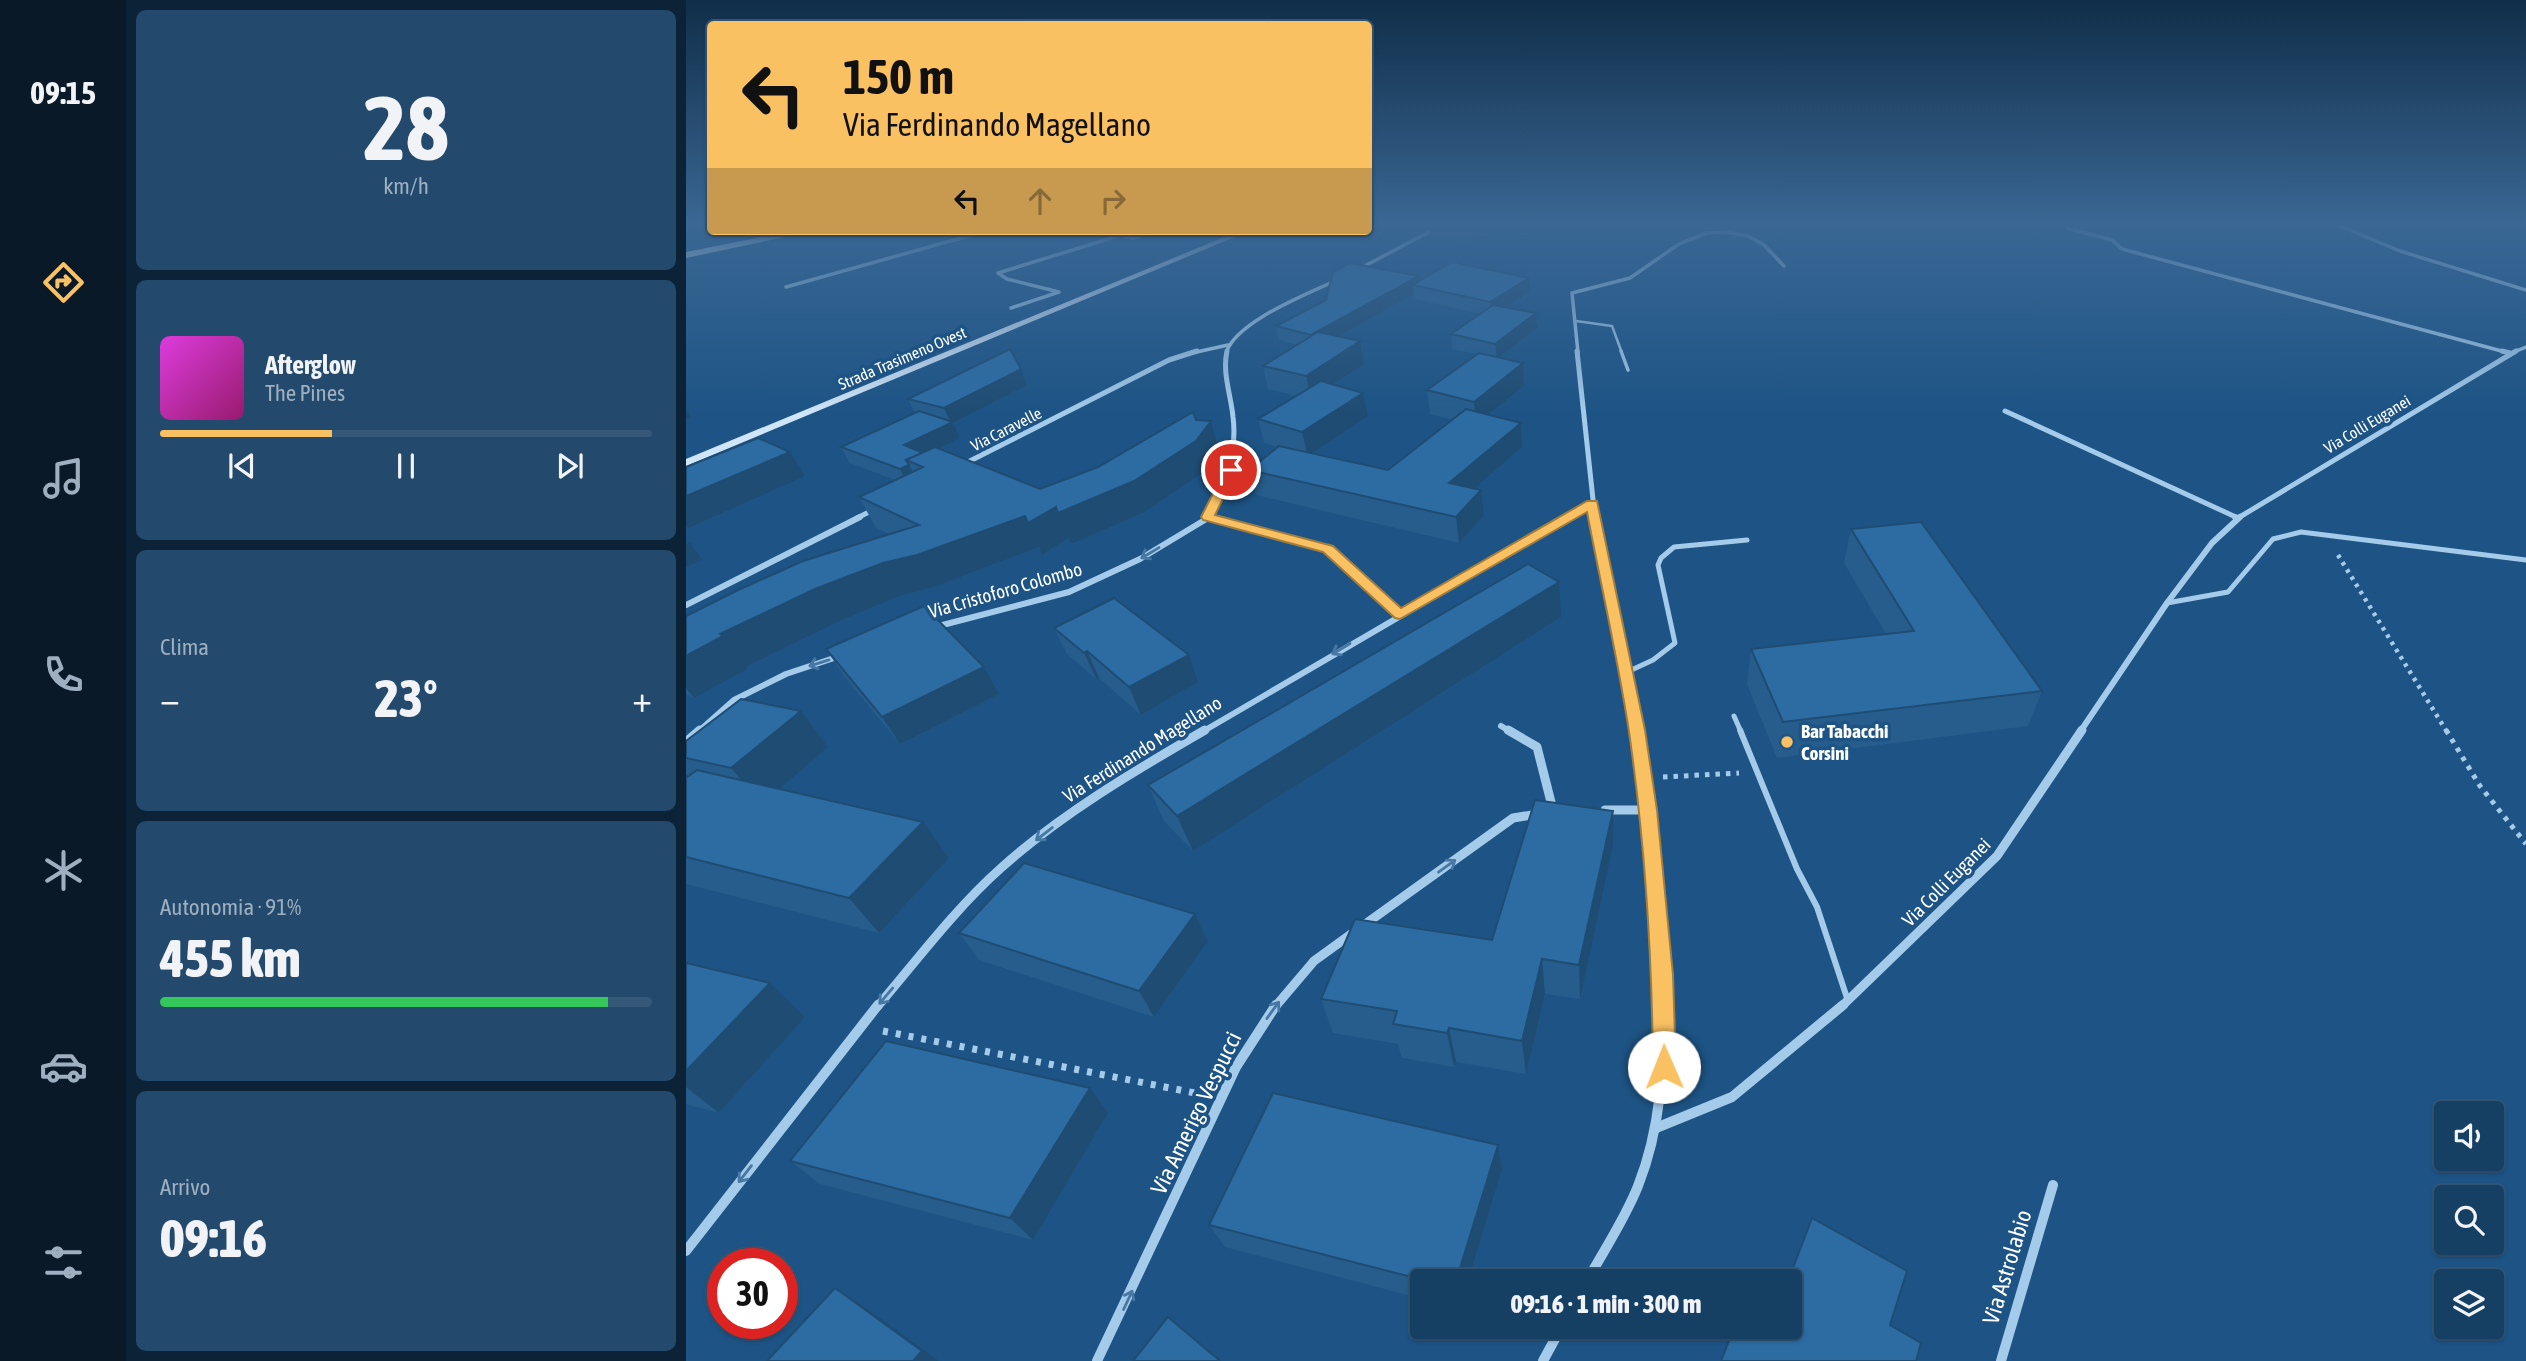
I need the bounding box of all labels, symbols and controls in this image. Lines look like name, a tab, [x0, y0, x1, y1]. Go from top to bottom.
text: 150 m	[843, 48, 954, 104]
icon: left	[728, 49, 819, 140]
text: 09:15	[30, 74, 96, 111]
text: 28	[363, 75, 449, 179]
text: Via Ferdinando Magellano	[843, 106, 1151, 143]
text: km/h	[383, 173, 429, 199]
icon: left	[948, 182, 986, 220]
icon: ahead	[1021, 182, 1059, 220]
icon: right	[1094, 182, 1132, 220]
icon: directions	[39, 258, 88, 307]
street label: Strada Trasimeno Ovest	[835, 323, 969, 393]
text: Afterglow	[265, 350, 356, 380]
text: The Pines	[265, 380, 345, 406]
street label: Via Colli Euganei	[2321, 391, 2414, 458]
street label: Via Caravelle	[968, 404, 1044, 454]
pin	[1201, 440, 1261, 500]
icon: previous	[223, 447, 261, 485]
icon: pause	[387, 447, 425, 485]
icon: next	[551, 447, 589, 485]
icon: arrive	[1212, 451, 1250, 489]
icon: music	[39, 454, 88, 503]
one-way arrow	[1140, 546, 1160, 560]
street label: Via Cristoforo Colombo	[926, 558, 1084, 622]
text: Clima	[160, 634, 209, 660]
one-way arrow	[1332, 642, 1352, 656]
icon: phone	[39, 650, 88, 699]
one-way arrow	[808, 658, 830, 671]
text: 23°	[374, 668, 438, 728]
text: −	[160, 677, 180, 720]
text: +	[632, 677, 652, 720]
street label: Via Ferdinando Magellano	[1059, 691, 1225, 807]
place label: Bar Tabacchi Corsini	[1801, 720, 1888, 764]
marker: Bar Tabacchi Corsini	[1779, 734, 1795, 750]
one-way arrow	[1036, 826, 1054, 841]
street label: Via Colli Euganei	[1897, 833, 1995, 931]
icon: climate	[39, 846, 88, 895]
one-way arrow	[1437, 858, 1456, 873]
text: Autonomia · 91%	[160, 894, 301, 920]
text: 455 km	[160, 928, 301, 988]
one-way arrow	[878, 987, 894, 1005]
one-way arrow	[1266, 1001, 1281, 1020]
street label: Via Amerigo Vespucci	[1145, 1027, 1247, 1199]
position arrow	[1627, 1030, 1701, 1104]
icon: car	[39, 1042, 88, 1091]
map controls	[2434, 1101, 2504, 1339]
button: sound	[2434, 1101, 2504, 1171]
one-way arrow	[737, 1165, 752, 1183]
text: Arrivo	[160, 1174, 210, 1200]
button: search	[2434, 1185, 2504, 1255]
street label: Via Astrolabio	[1977, 1207, 2037, 1327]
text: 09:16	[160, 1208, 267, 1268]
icon: filters	[39, 1238, 88, 1287]
speed limit sign: 30	[707, 1248, 798, 1339]
button: layers	[2434, 1269, 2504, 1339]
text: 09:16 · 1 min · 300 m	[1511, 1289, 1701, 1319]
one-way arrow	[1121, 1290, 1135, 1311]

